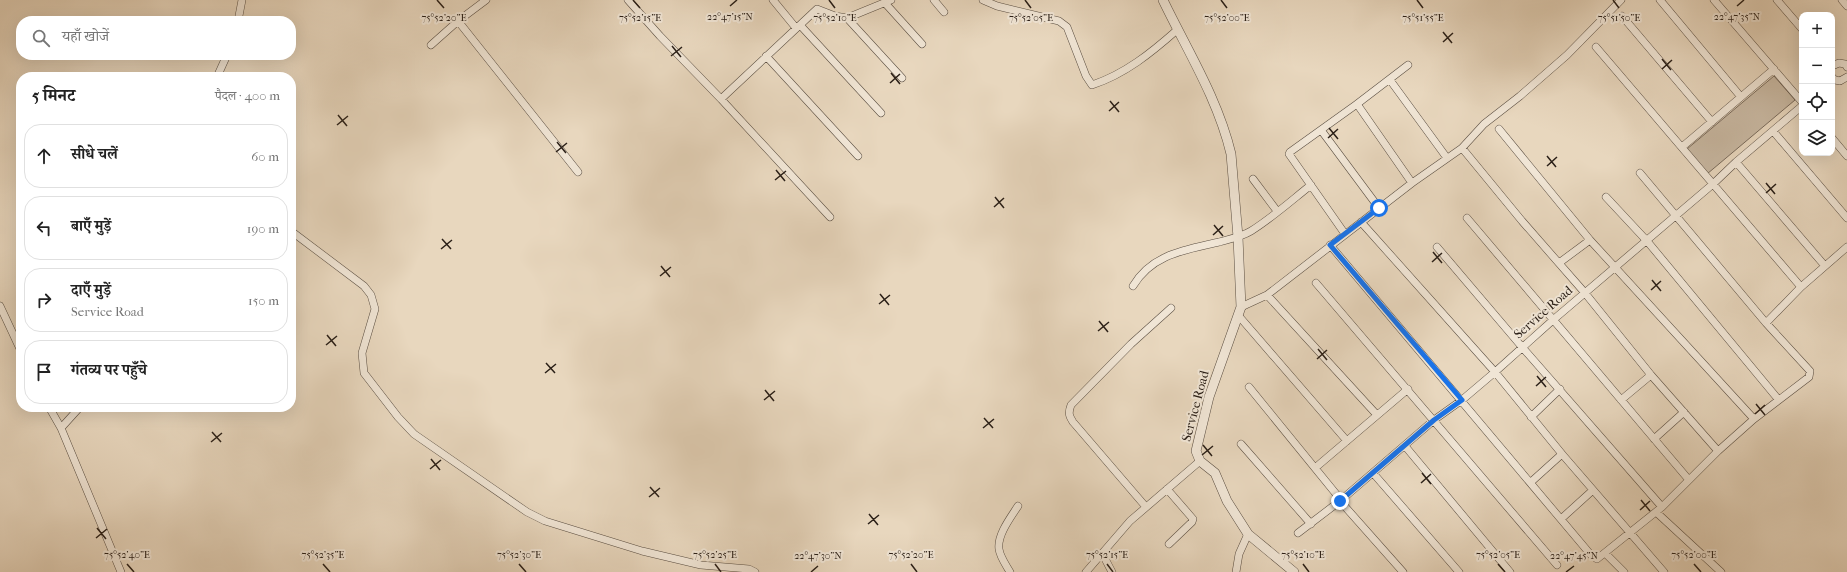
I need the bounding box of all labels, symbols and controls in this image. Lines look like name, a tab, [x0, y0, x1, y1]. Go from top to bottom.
text: 22°47'15"N	[707, 11, 753, 23]
text: 22°47'35"N	[1714, 11, 1761, 23]
text: 75°52'20"E	[421, 12, 467, 24]
text: 75°52'15"E	[619, 12, 661, 24]
text: 75°52'10"E	[813, 12, 857, 24]
text: 75°52'05"E	[1009, 12, 1053, 24]
text: 75°52'00"E	[1204, 12, 1250, 24]
text: 75°51'55"E	[1402, 12, 1444, 24]
text: 75°51'50"E	[1598, 12, 1640, 24]
map controls	[1799, 12, 1835, 156]
button: +	[1799, 12, 1835, 48]
search box	[16, 16, 296, 60]
icon: search	[30, 27, 52, 49]
text: यहाँ खोजें	[62, 27, 109, 45]
button: −	[1799, 48, 1835, 84]
button: locate	[1799, 84, 1835, 120]
text: 5 मिनट	[32, 85, 75, 105]
text: पैदल · 400 m	[215, 88, 280, 103]
button: layers	[1799, 120, 1835, 156]
icon: ahead	[33, 145, 55, 167]
text: सीधे चलें	[71, 145, 118, 163]
text: 60 m	[251, 149, 279, 164]
route start	[1370, 199, 1388, 217]
icon: left	[33, 217, 55, 239]
text: बाएँ मुड़ें	[71, 217, 111, 235]
text: 190 m	[247, 221, 279, 236]
text: दाएँ मुड़ें	[71, 281, 111, 299]
street label: Service Road	[1511, 282, 1576, 342]
icon: right	[33, 289, 55, 311]
text: 150 m	[248, 293, 279, 308]
text: Service Road	[71, 304, 144, 319]
icon: arrive	[33, 361, 55, 383]
text: गंतव्य पर पहुँचे	[71, 361, 147, 379]
street label: Service Road	[1178, 368, 1212, 443]
route end	[1331, 492, 1349, 510]
text: 75°52'40"E	[104, 549, 150, 561]
text: 75°52'35"E	[302, 549, 344, 561]
text: 75°52'30"E	[497, 549, 541, 561]
text: 75°52'25"E	[693, 549, 737, 561]
text: 75°52'20"E	[888, 549, 934, 561]
text: 75°52'15"E	[1086, 549, 1128, 561]
text: 75°52'10"E	[1281, 549, 1325, 561]
text: 75°52'05"E	[1476, 549, 1520, 561]
text: 75°52'00"E	[1671, 549, 1717, 561]
text: 22°47'30"N	[794, 550, 842, 562]
text: 22°47'45"N	[1550, 550, 1598, 562]

